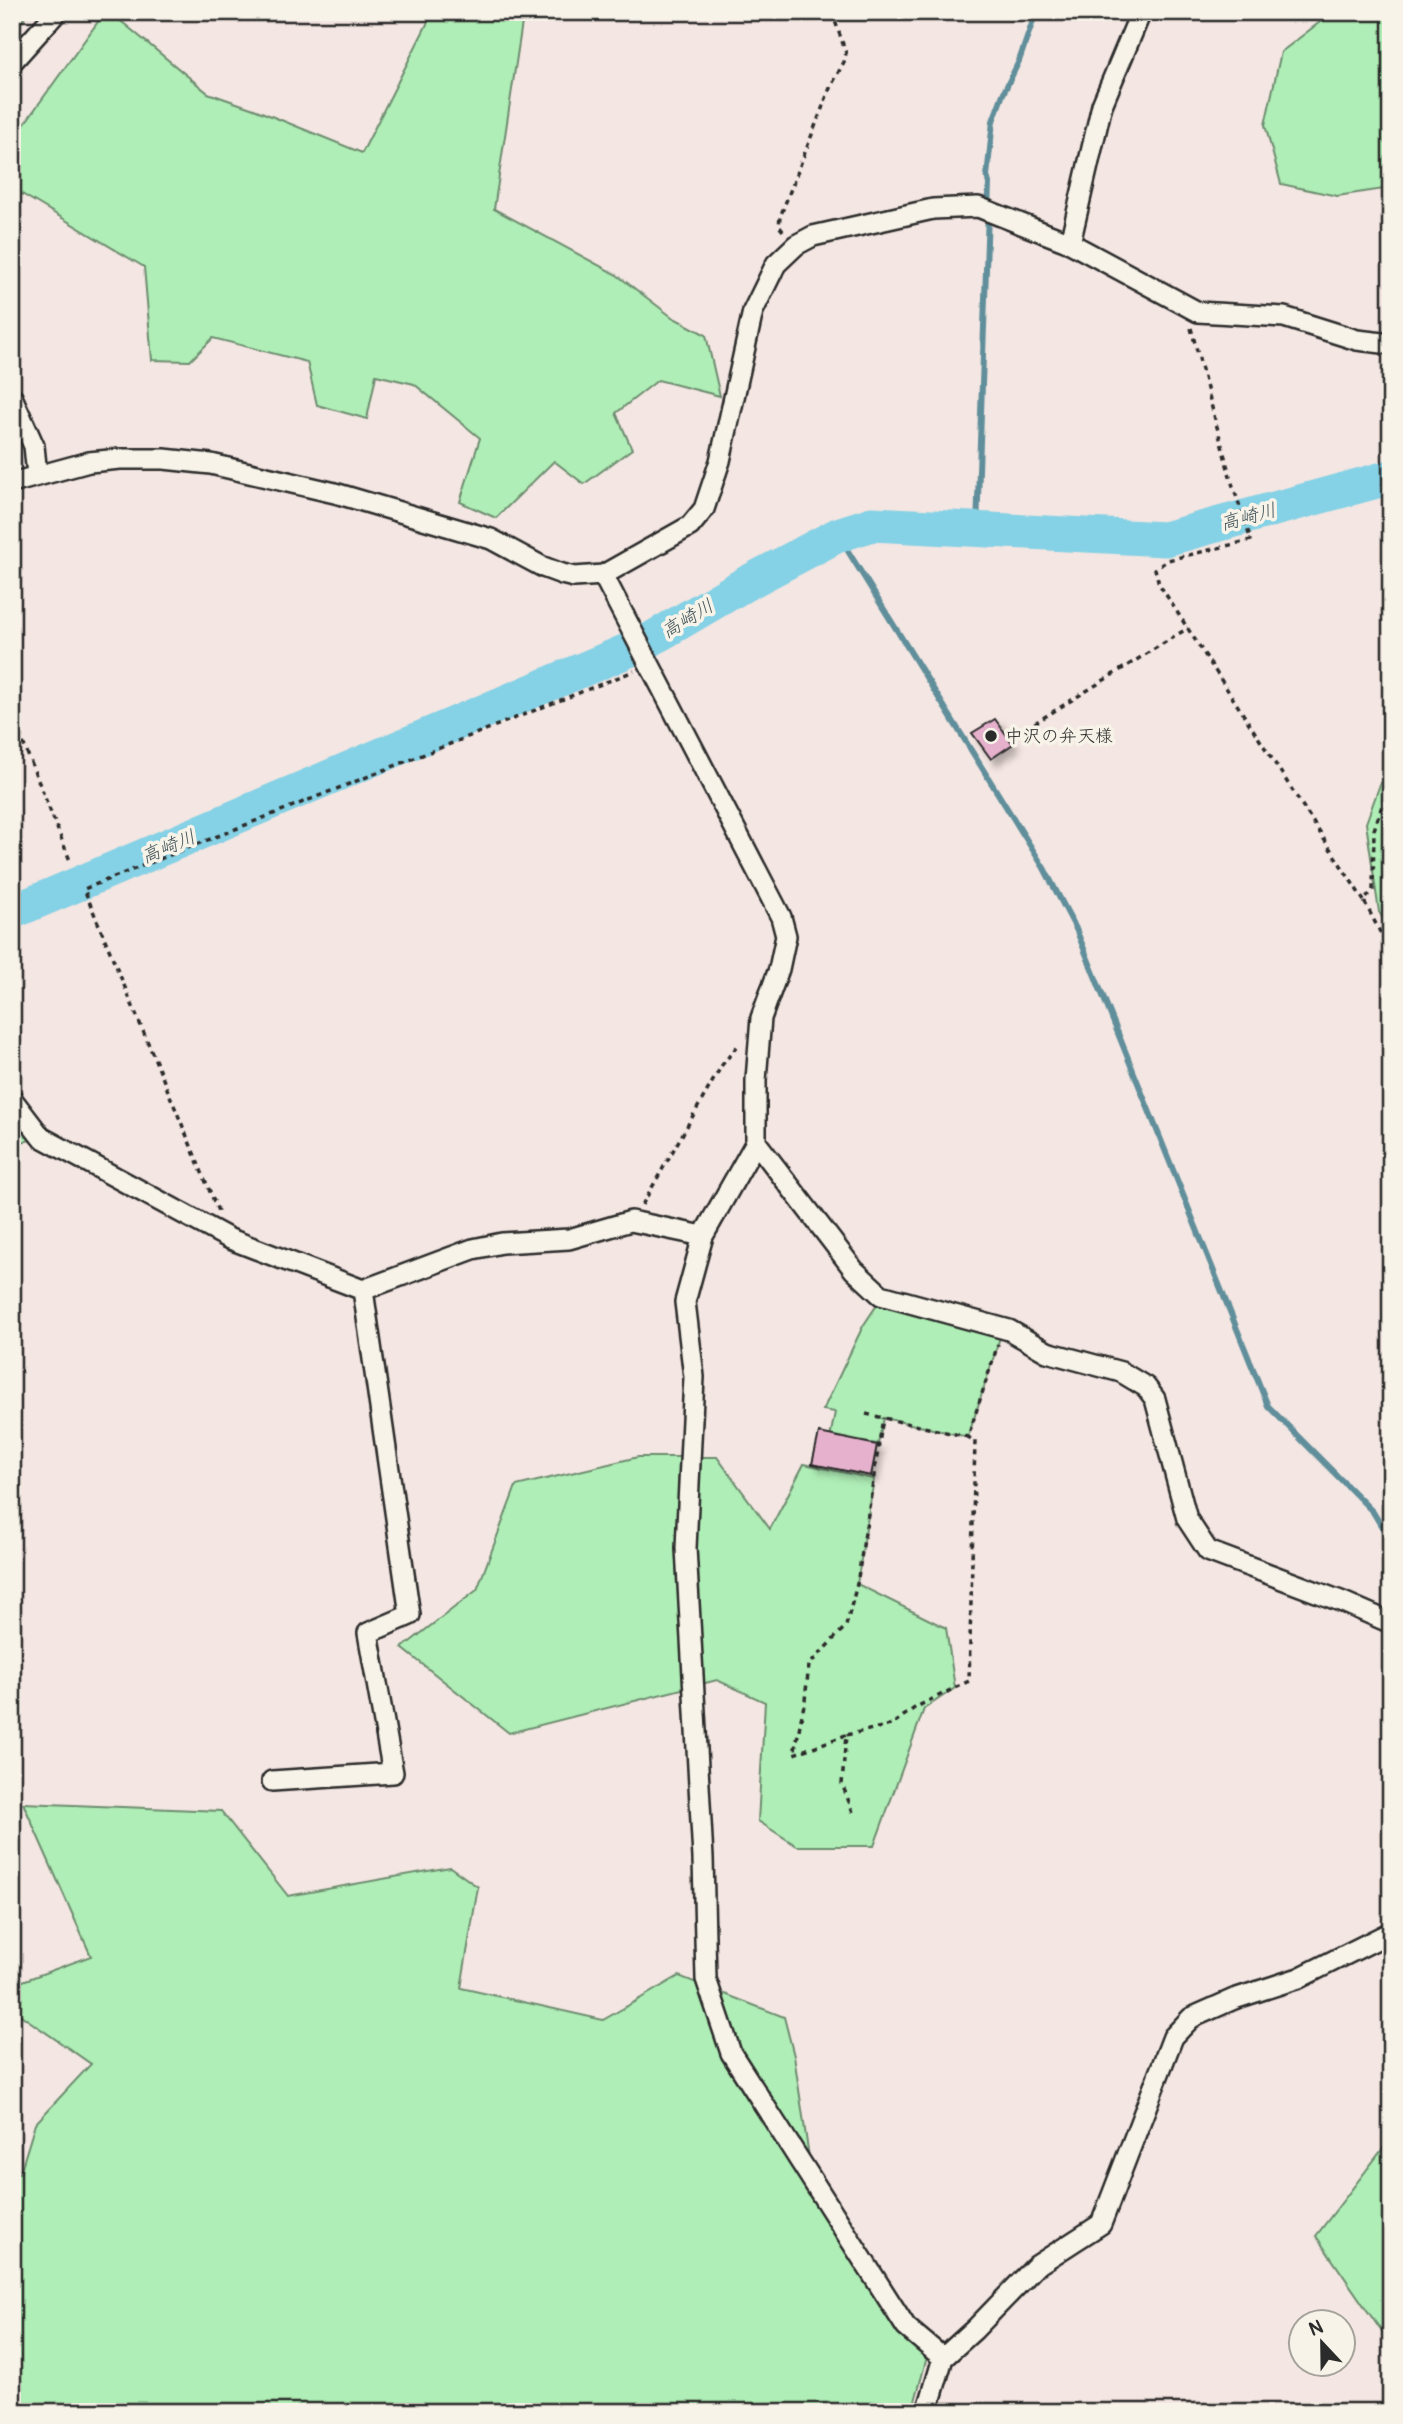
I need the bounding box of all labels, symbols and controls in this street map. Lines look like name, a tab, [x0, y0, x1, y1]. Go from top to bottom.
water label: 高崎川	[1218, 498, 1279, 536]
water label: 高崎川	[657, 594, 718, 644]
place label: 中沢の弁天様	[1005, 725, 1113, 748]
marker: 中沢の弁天様	[983, 728, 999, 744]
water label: 高崎川	[137, 825, 199, 869]
north arrow	[1288, 2308, 1358, 2378]
text: N	[1306, 2315, 1327, 2342]

